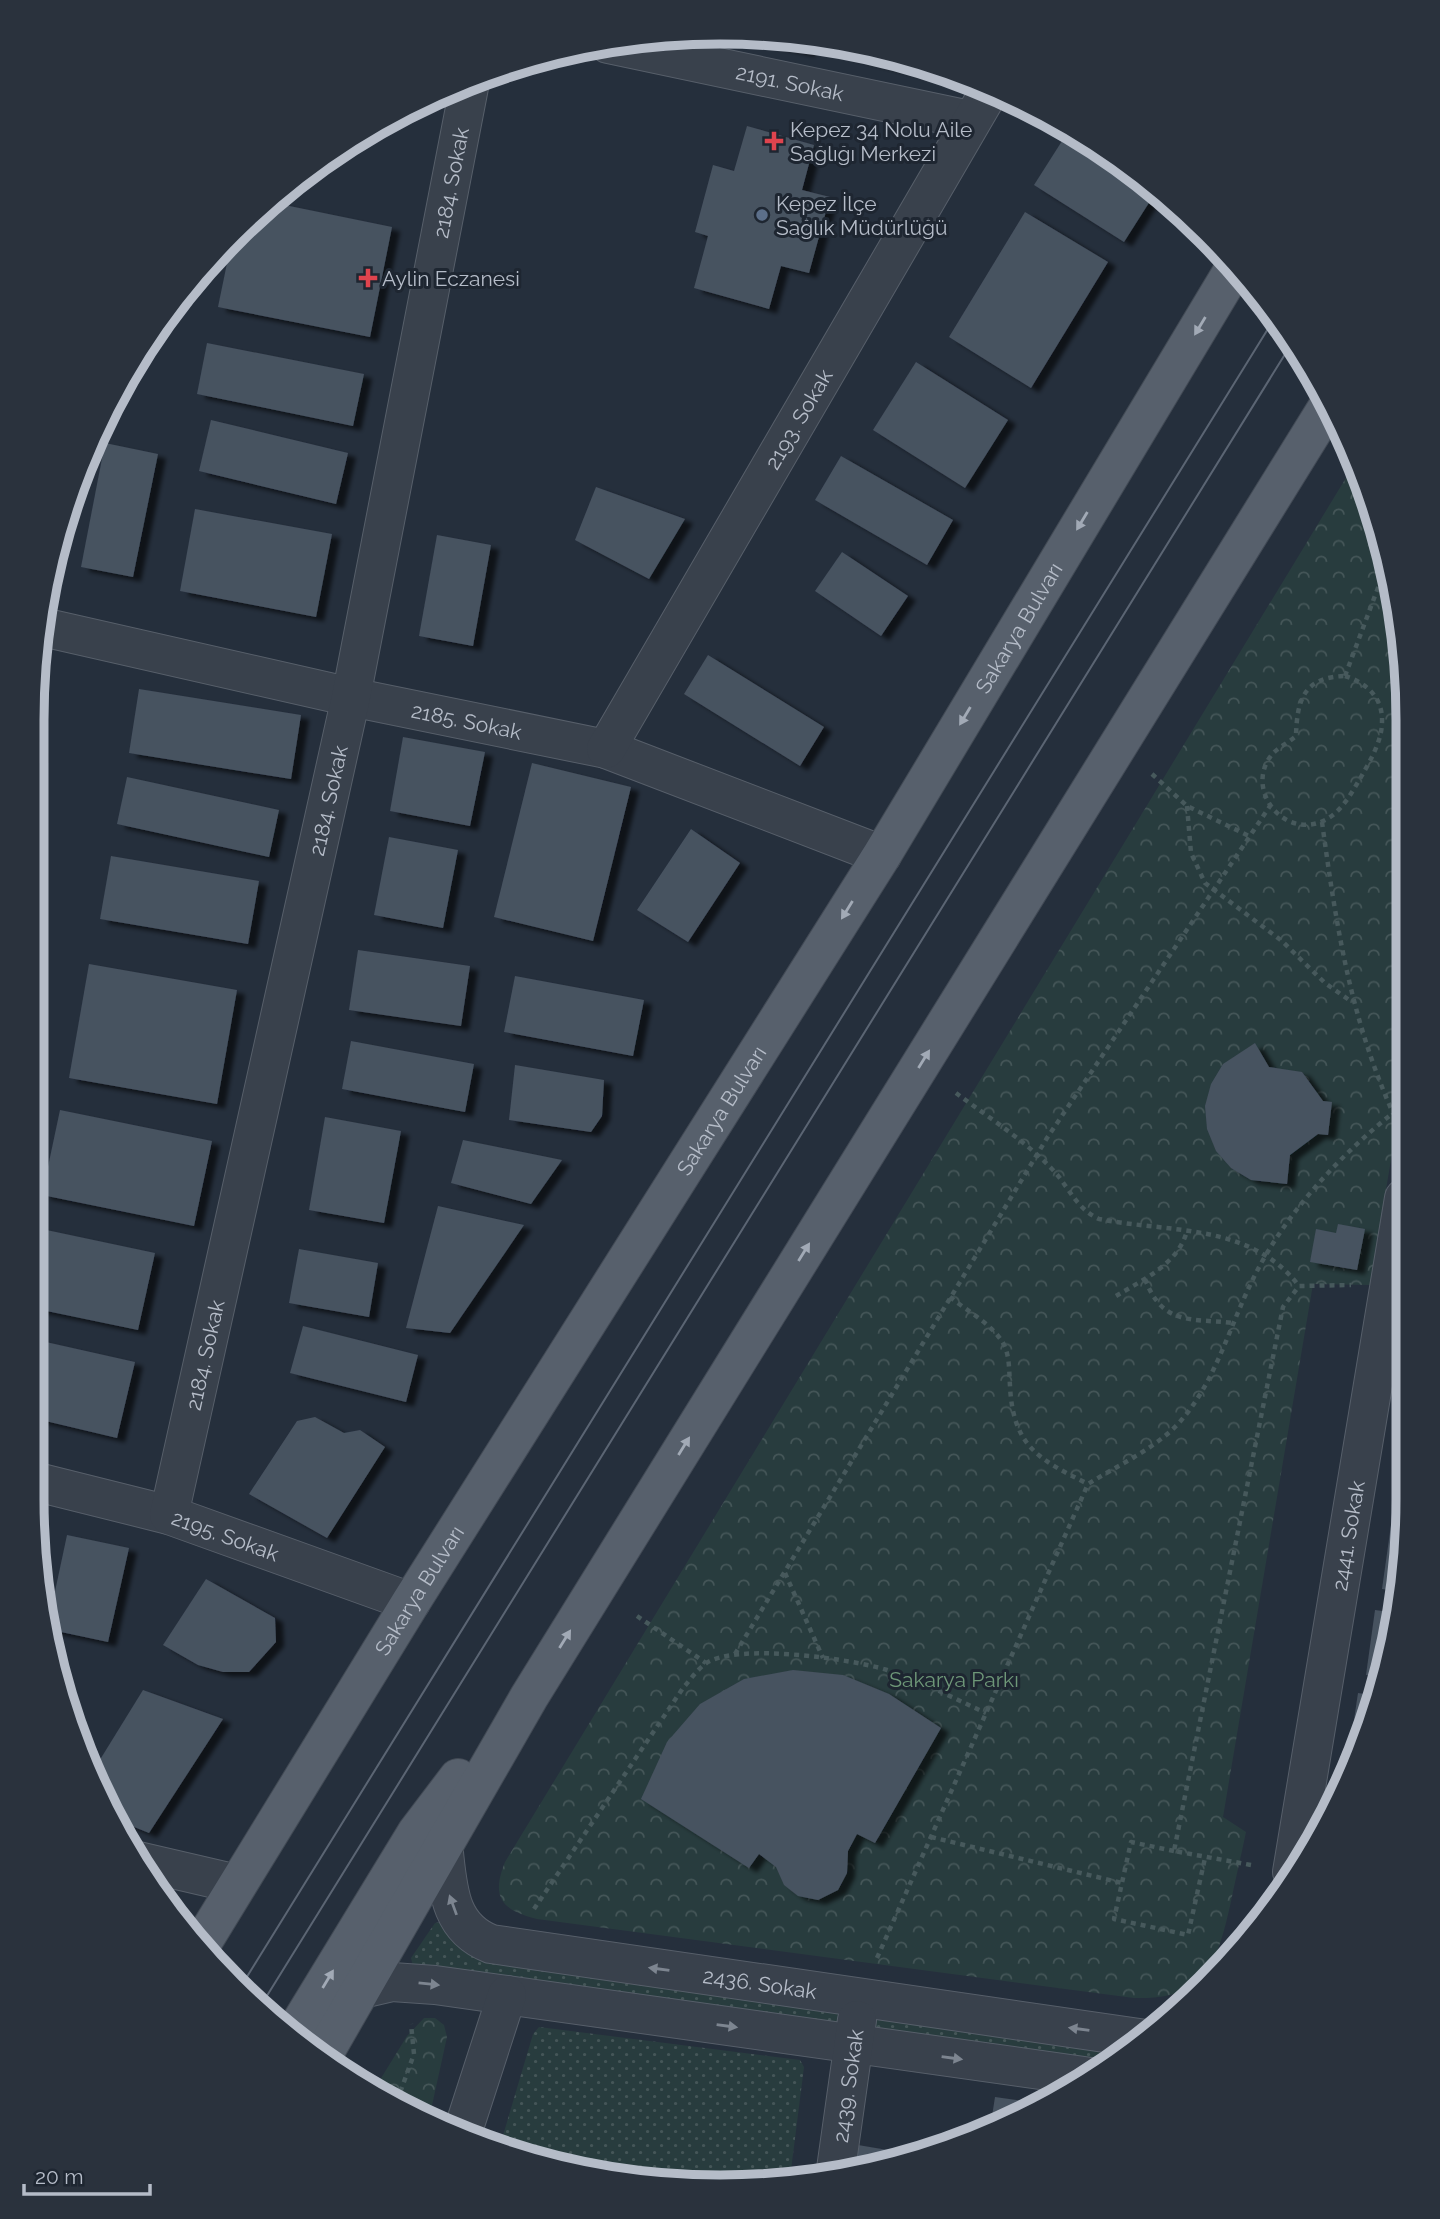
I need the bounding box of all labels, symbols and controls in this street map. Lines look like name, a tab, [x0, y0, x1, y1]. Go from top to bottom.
street label: 2191. Sokak	[734, 59, 846, 106]
place label: Kepez 34 Nolu Aile Sağlığı Merkezi	[790, 117, 972, 166]
street label: 2184. Sokak	[428, 125, 473, 240]
marker: Kepez 34 Nolu Aile Sağlığı Merkezi	[764, 131, 784, 151]
place label: Kepez İlçe Sağlık Müdürlüğü	[776, 191, 947, 240]
marker: Kepez İlçe Sağlık Müdürlüğü	[754, 207, 770, 223]
place label: Aylin Eczanesi	[382, 266, 520, 291]
marker: Aylin Eczanesi	[360, 270, 376, 286]
one-way arrow	[1193, 316, 1206, 335]
street label: 2193. Sokak	[759, 364, 837, 474]
one-way arrow	[1076, 511, 1089, 530]
street label: Sakarya Bulvarı	[970, 558, 1067, 698]
street label: 2185. Sokak	[409, 697, 524, 744]
one-way arrow	[959, 706, 972, 725]
street label: 2184. Sokak	[304, 743, 352, 858]
one-way arrow	[841, 901, 854, 920]
street label: Sakarya Bulvarı	[671, 1041, 771, 1180]
one-way arrow	[917, 1049, 930, 1068]
one-way arrow	[798, 1243, 811, 1262]
street label: 2184. Sokak	[180, 1297, 229, 1412]
one-way arrow	[678, 1436, 691, 1455]
street label: 2441. Sokak	[1326, 1479, 1369, 1592]
street label: 2195. Sokak	[168, 1505, 282, 1566]
street label: Sakarya Bulvarı	[369, 1521, 469, 1660]
one-way arrow	[558, 1630, 571, 1649]
park label: Sakarya Parkı	[889, 1667, 1019, 1692]
one-way arrow	[447, 1894, 458, 1915]
street label: 2436. Sokak	[701, 1962, 818, 2004]
one-way arrow	[648, 1963, 670, 1974]
one-way arrow	[322, 1970, 334, 1989]
one-way arrow	[418, 1979, 440, 1990]
one-way arrow	[716, 2021, 738, 2032]
one-way arrow	[1068, 2023, 1090, 2034]
street label: 2439. Sokak	[827, 2028, 868, 2144]
one-way arrow	[941, 2052, 963, 2063]
scale bar	[24, 2152, 150, 2196]
text: 20 m	[35, 2164, 83, 2189]

